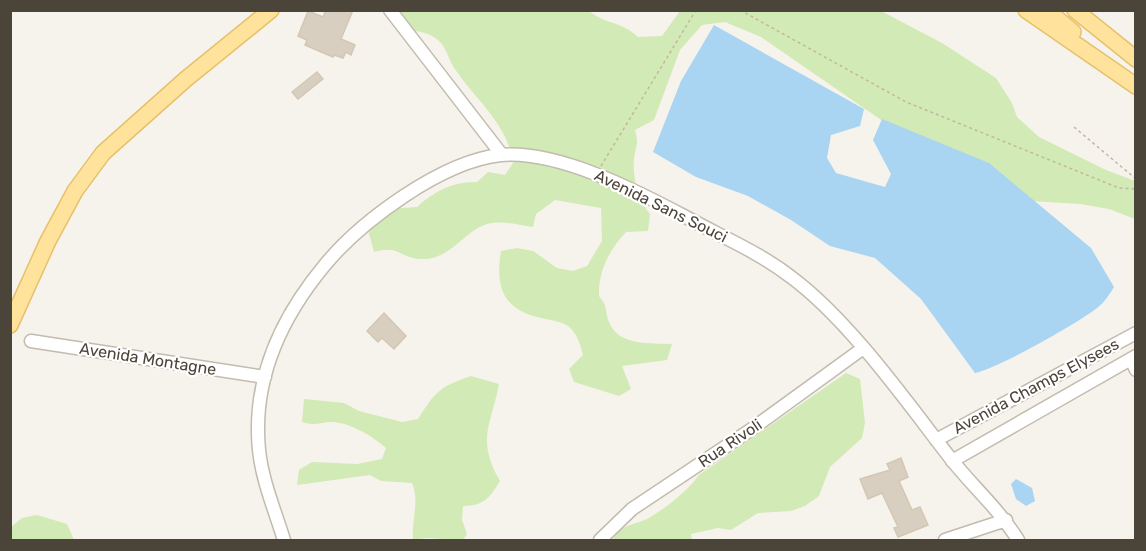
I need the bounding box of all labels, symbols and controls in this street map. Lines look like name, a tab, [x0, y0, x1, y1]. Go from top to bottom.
street label: Avenida Sans Souci	[591, 166, 731, 246]
street label: Avenida Champs Elysees	[950, 334, 1122, 438]
street label: Avenida Montagne	[78, 339, 218, 379]
street label: Rua Rivoli	[695, 415, 765, 471]

